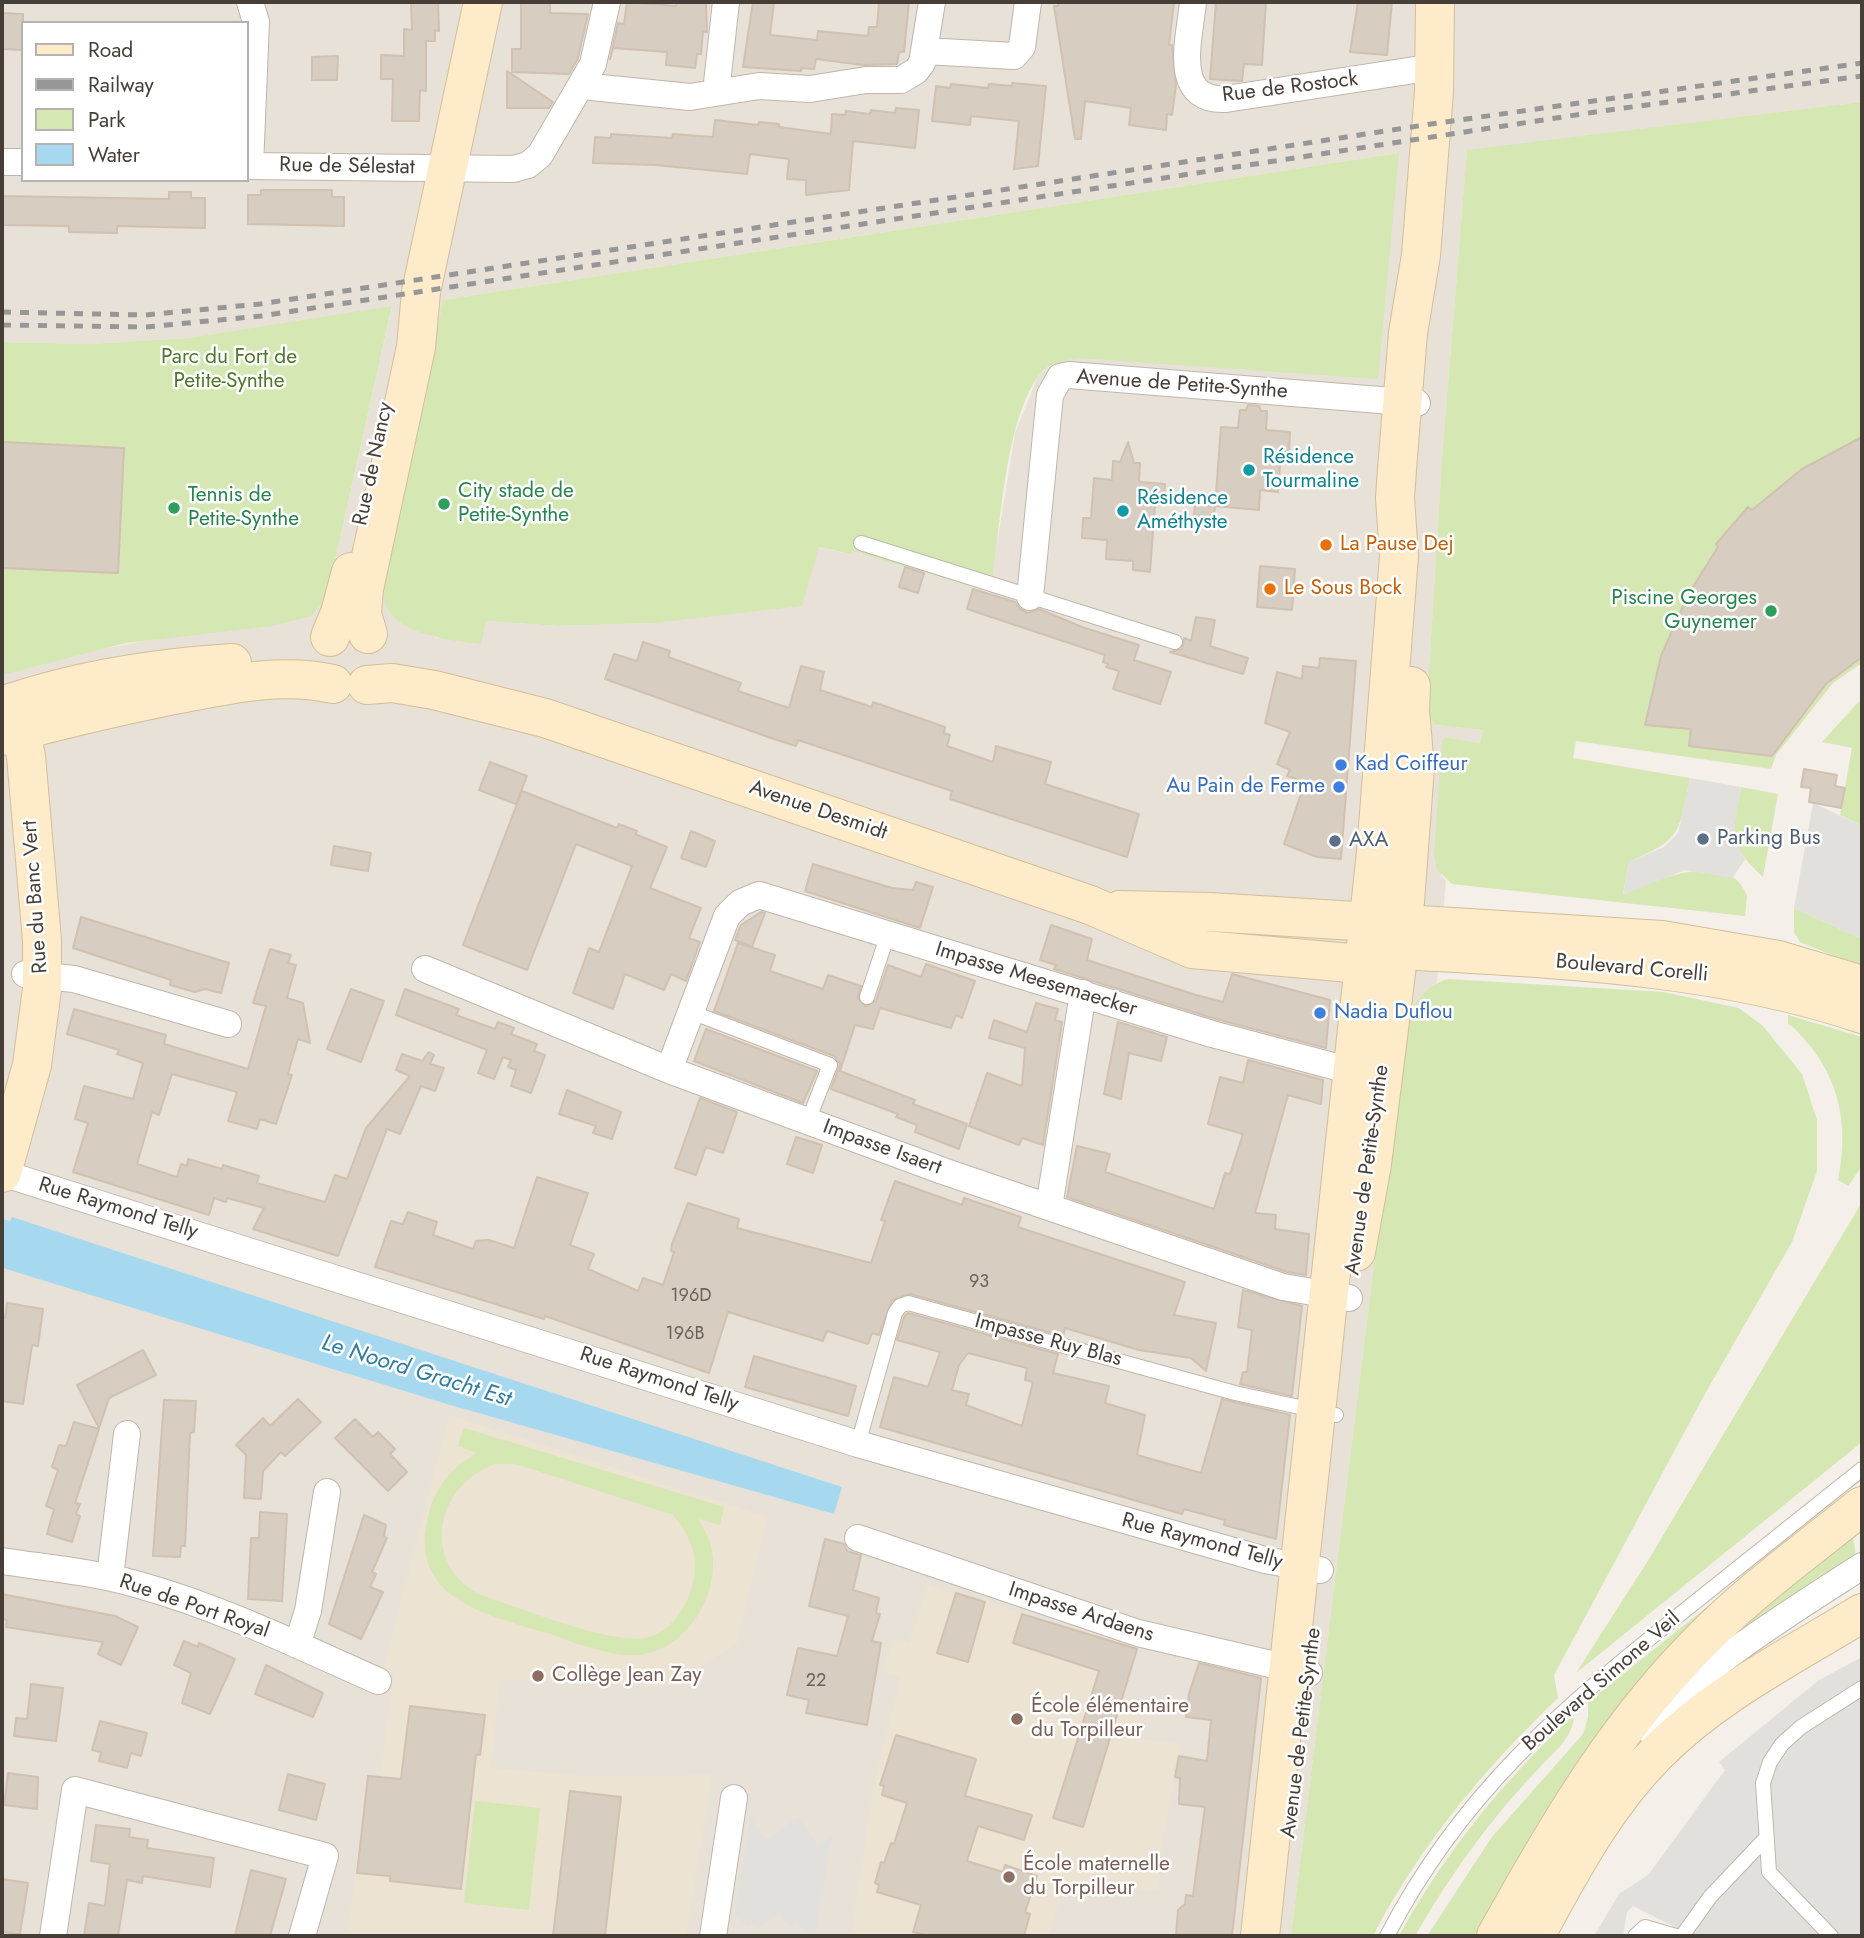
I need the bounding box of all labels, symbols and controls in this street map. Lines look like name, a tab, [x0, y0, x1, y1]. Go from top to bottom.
legend	[21, 21, 248, 182]
text: Road	[88, 35, 133, 65]
street label: Rue de Rostock	[1221, 67, 1359, 109]
text: Railway	[88, 70, 154, 100]
text: Park	[88, 105, 125, 135]
text: Water	[88, 140, 140, 170]
street label: Rue de Sélestat	[279, 153, 415, 181]
park label: Parc du Fort de Petite-Synthe	[161, 345, 297, 395]
street label: Avenue de Petite-Synthe	[1075, 365, 1289, 405]
street label: Rue de Nancy	[349, 400, 399, 528]
place label: Résidence Tourmaline	[1263, 445, 1359, 495]
marker: Résidence Tourmaline	[1241, 462, 1257, 478]
place label: City stade de Petite-Synthe	[458, 479, 574, 529]
place label: Tennis de Petite-Synthe	[188, 483, 299, 533]
place label: Résidence Améthyste	[1137, 486, 1228, 536]
marker: City stade de Petite-Synthe	[436, 496, 452, 512]
marker: Tennis de Petite-Synthe	[166, 500, 182, 516]
marker: Résidence Améthyste	[1115, 503, 1131, 519]
place label: La Pause Dej	[1340, 532, 1454, 558]
marker: La Pause Dej	[1318, 537, 1334, 553]
place label: Le Sous Bock	[1284, 576, 1402, 602]
marker: Le Sous Bock	[1262, 581, 1278, 597]
place label: Piscine Georges Guynemer	[1611, 586, 1757, 636]
marker: Piscine Georges Guynemer	[1763, 603, 1779, 619]
place label: Kad Coiffeur	[1355, 752, 1468, 778]
marker: Kad Coiffeur	[1333, 757, 1349, 773]
place label: Au Pain de Ferme	[1166, 774, 1325, 800]
street label: Avenue Desmidt	[746, 776, 890, 846]
marker: Au Pain de Ferme	[1331, 779, 1347, 795]
street label: Rue du Banc Vert	[18, 820, 54, 974]
place label: Parking Bus	[1717, 826, 1820, 852]
place label: AXA	[1349, 828, 1388, 854]
marker: Parking Bus	[1695, 831, 1711, 847]
marker: AXA	[1327, 833, 1343, 849]
street label: Impasse Meesemaecker	[932, 937, 1140, 1023]
street label: Boulevard Corelli	[1555, 950, 1709, 988]
place label: Nadia Duflou	[1334, 1000, 1453, 1026]
marker: Nadia Duflou	[1312, 1005, 1328, 1021]
street label: Avenue de Petite-Synthe	[1341, 1063, 1395, 1277]
street label: Impasse Isaert	[819, 1115, 945, 1181]
street label: Rue Raymond Telly	[35, 1173, 201, 1245]
house number: 93	[969, 1272, 989, 1294]
house number: 196D	[670, 1286, 712, 1308]
street label: Impasse Ruy Blas	[972, 1309, 1124, 1373]
house number: 196B	[666, 1324, 704, 1346]
water label: Le Noord Gracht Est	[318, 1330, 514, 1414]
street label: Rue Raymond Telly	[576, 1342, 742, 1418]
street label: Rue Raymond Telly	[1119, 1508, 1285, 1576]
street label: Rue de Port Royal	[116, 1570, 272, 1644]
street label: Impasse Ardaens	[1005, 1578, 1157, 1648]
street label: Boulevard Simone Veil	[1518, 1607, 1686, 1757]
street label: Avenue de Petite-Synthe	[1277, 1626, 1327, 1840]
place label: Collège Jean Zay	[552, 1663, 701, 1689]
marker: Collège Jean Zay	[530, 1668, 546, 1684]
house number: 22	[806, 1671, 826, 1693]
place label: École élémentaire du Torpilleur	[1031, 1694, 1189, 1744]
marker: École élémentaire du Torpilleur	[1009, 1711, 1025, 1727]
place label: École maternelle du Torpilleur	[1023, 1852, 1170, 1902]
marker: École maternelle du Torpilleur	[1001, 1869, 1017, 1885]

